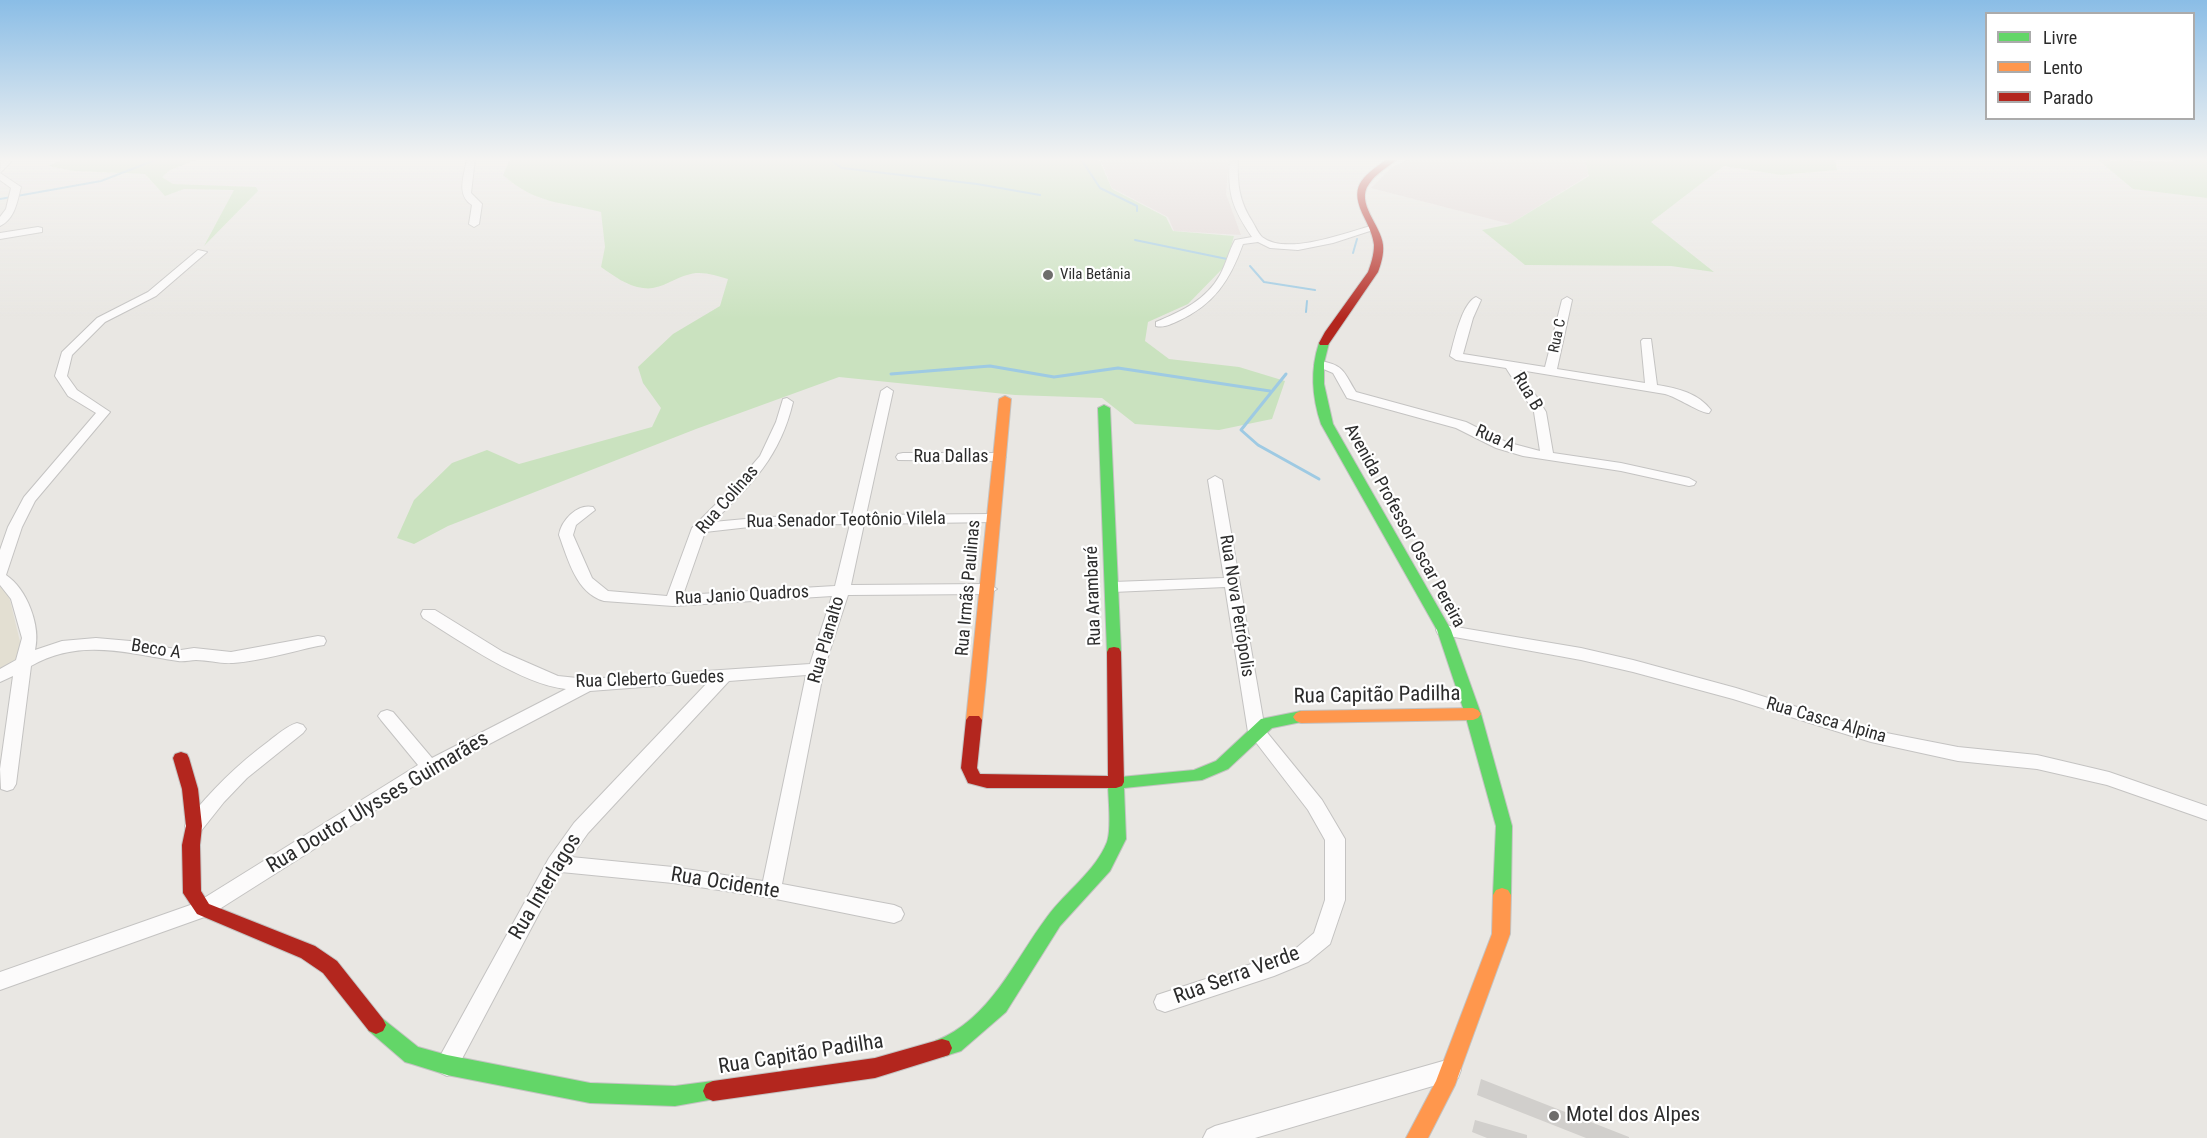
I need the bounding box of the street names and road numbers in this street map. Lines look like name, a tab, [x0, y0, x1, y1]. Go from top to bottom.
street label: Rua C	[1546, 317, 1570, 355]
street label: Rua B	[1507, 369, 1547, 415]
street label: Avenida Professor Oscar Pereira	[1339, 420, 1469, 632]
street label: Rua A	[1472, 421, 1518, 457]
street label: Rua Dallas	[914, 446, 988, 468]
street label: Rua Colinas	[692, 461, 764, 539]
street label: Rua Senador Teotônio Vilela	[746, 508, 946, 534]
street label: Rua Irmãs Paulinas	[952, 519, 986, 657]
street label: Rua Nova Petrópolis	[1214, 533, 1258, 679]
street label: Rua Arambaré	[1081, 546, 1107, 646]
street label: Rua Janio Quadros	[675, 582, 809, 610]
street label: Rua Planalto	[804, 594, 850, 686]
street label: Beco A	[130, 635, 182, 665]
street label: Rua Cleberto Guedes	[575, 667, 725, 693]
street label: Rua Capitão Padilha	[1293, 682, 1461, 710]
street label: Rua Casca Alpina	[1763, 694, 1889, 748]
street label: Rua Doutor Ulysses Guimarães	[263, 727, 493, 879]
street label: Rua Interlagos	[504, 829, 588, 945]
street label: Rua Ocidente	[669, 863, 781, 905]
street label: Rua Serra Verde	[1171, 942, 1303, 1010]
street label: Rua Capitão Padilha	[717, 1030, 885, 1080]

